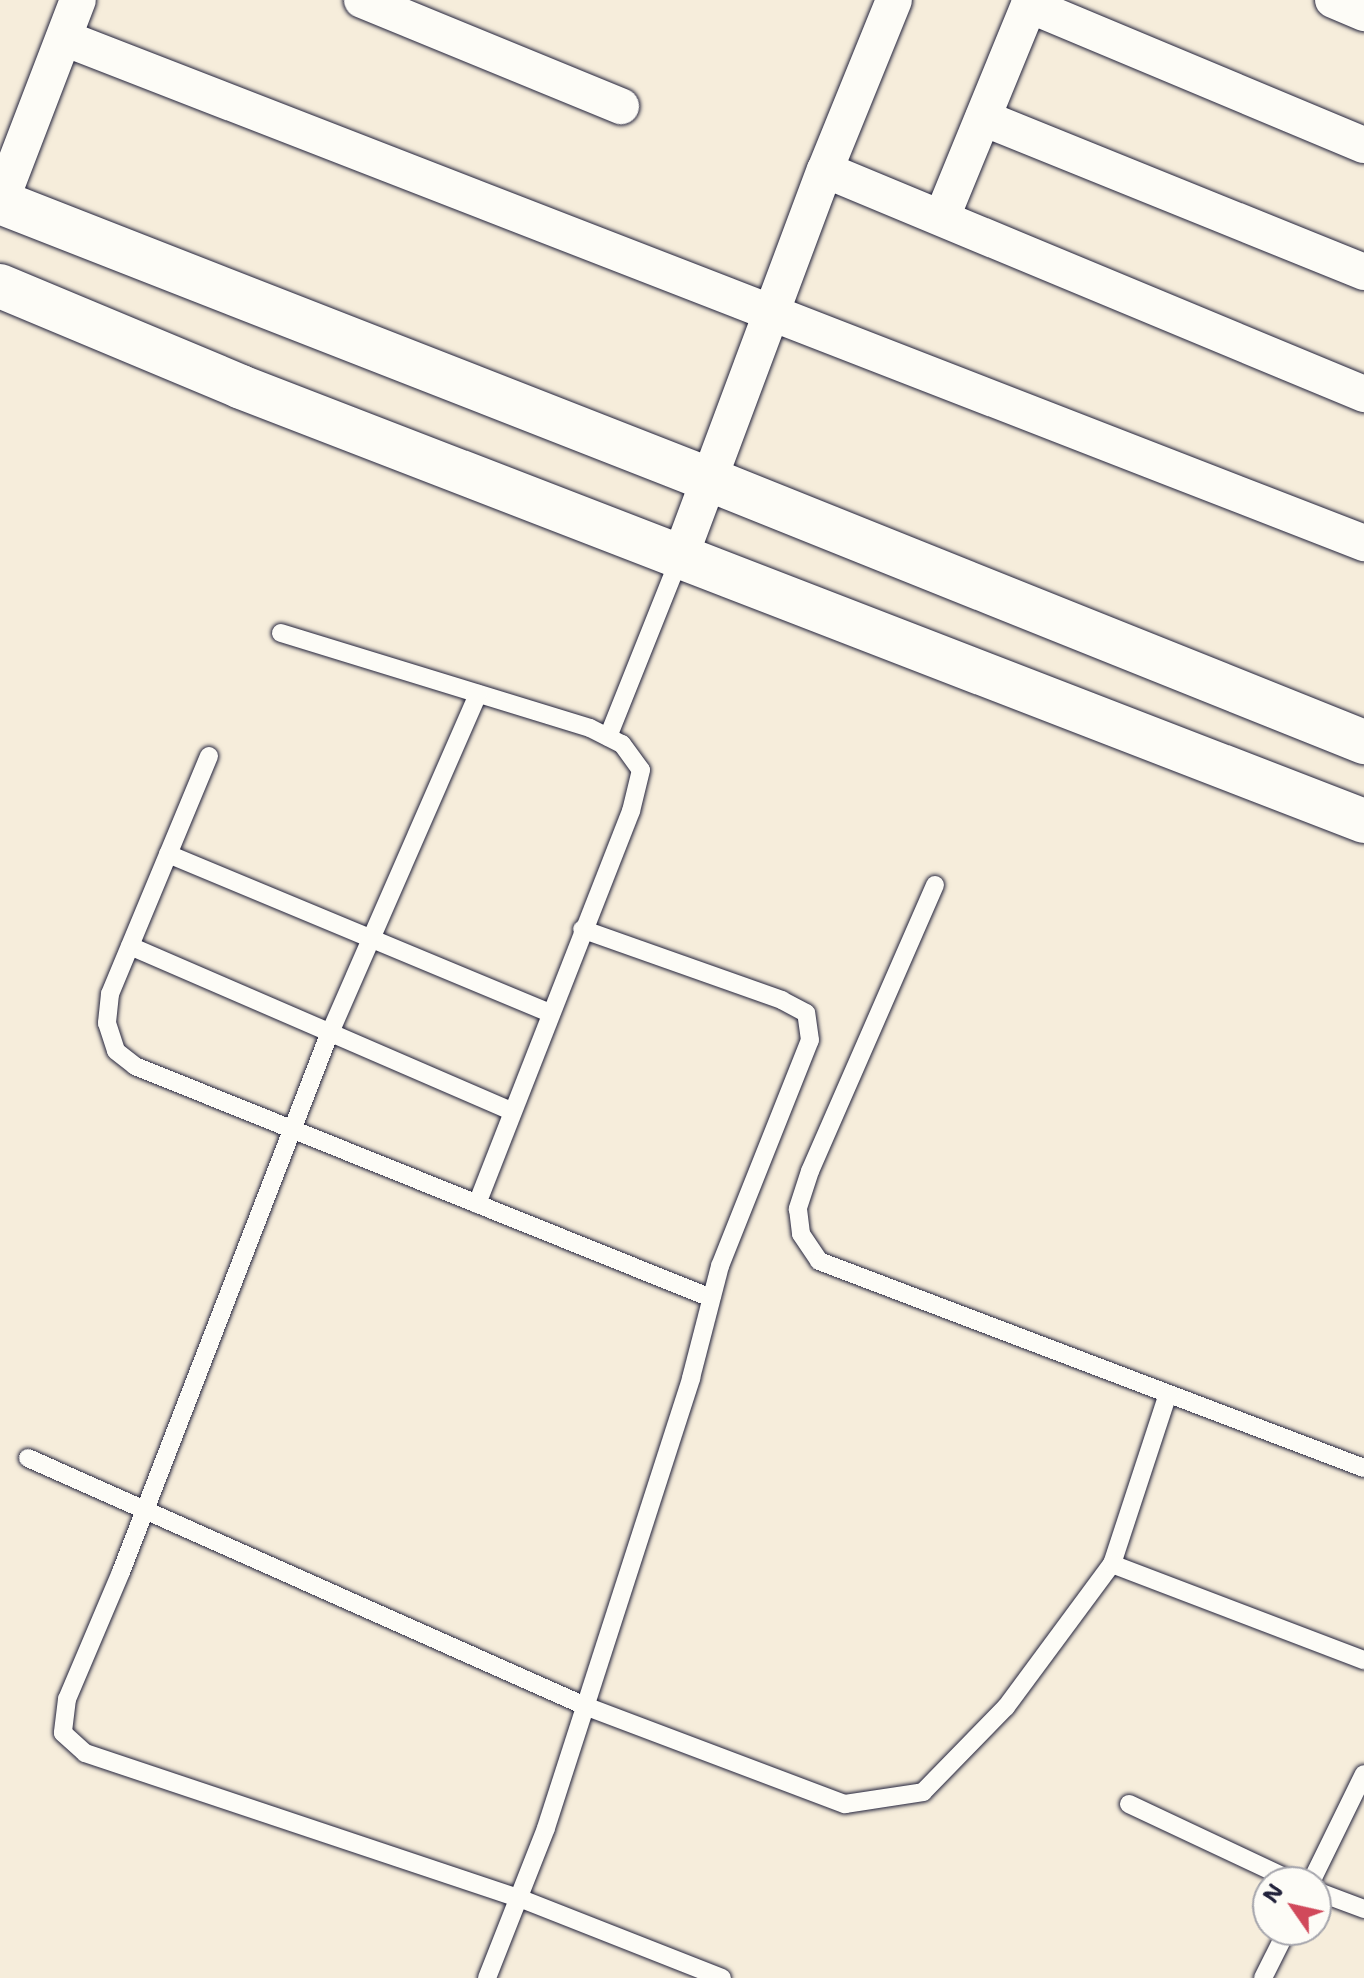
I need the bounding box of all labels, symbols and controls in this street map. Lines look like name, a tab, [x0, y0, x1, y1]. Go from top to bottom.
north arrow	[1252, 1866, 1332, 1946]
text: N	[1256, 1878, 1290, 1909]

